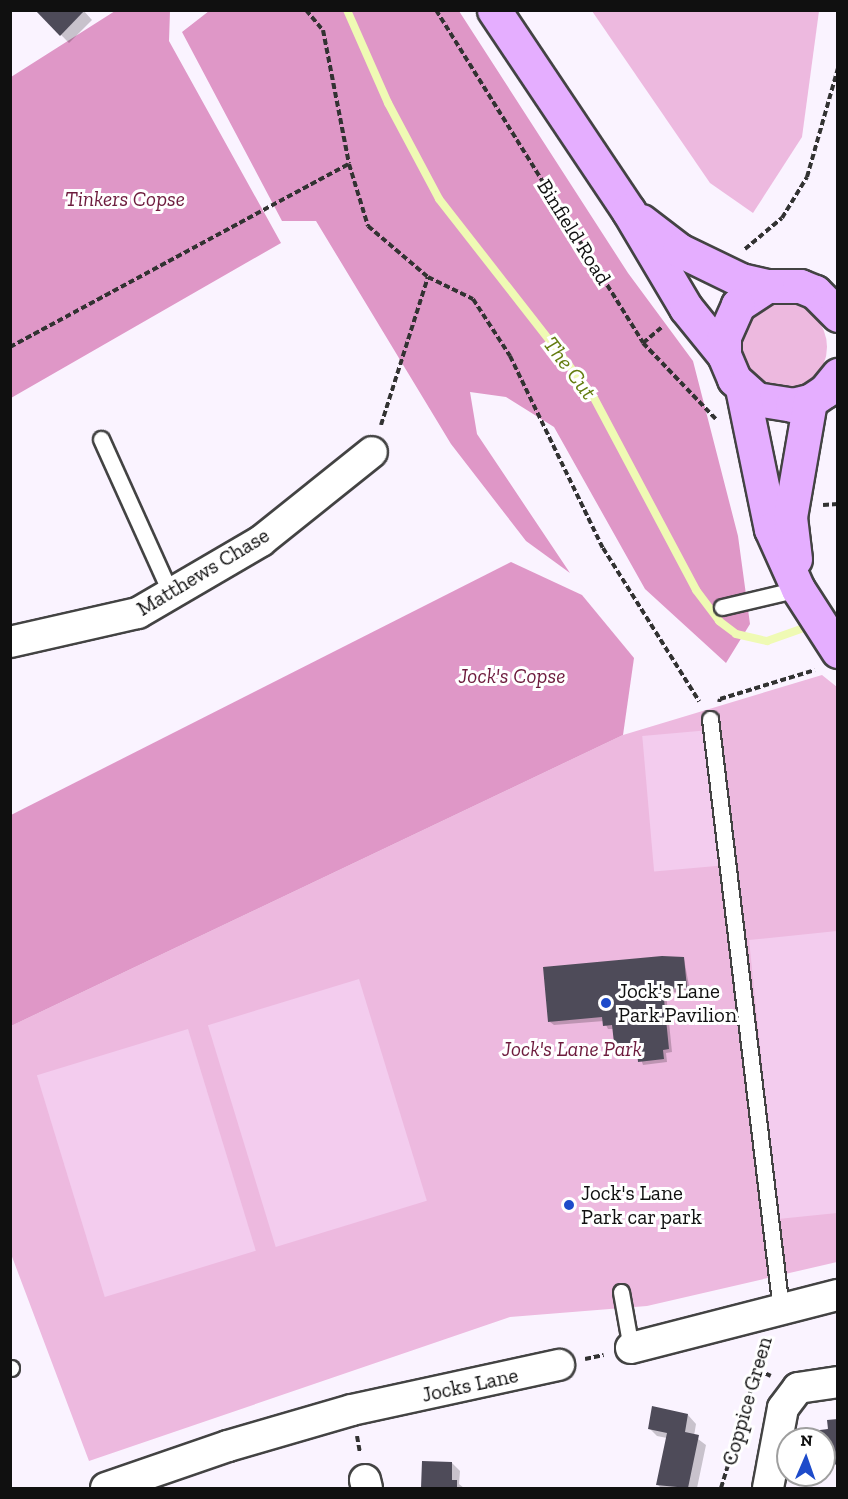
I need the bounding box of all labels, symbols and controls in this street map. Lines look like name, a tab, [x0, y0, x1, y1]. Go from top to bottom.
street label: Binfield Road	[532, 175, 616, 289]
park label: Tinkers Copse	[65, 186, 185, 212]
water label: The Cut	[538, 331, 602, 405]
street label: Matthews Chase	[132, 523, 274, 621]
park label: Jock's Copse	[459, 663, 565, 689]
place label: Jock's Lane Park Pavilion	[618, 978, 737, 1028]
marker: Jock's Lane Park Pavilion	[599, 996, 613, 1010]
park label: Jock's Lane Park	[502, 1036, 642, 1062]
place label: Jock's Lane Park car park	[581, 1180, 702, 1230]
marker: Jock's Lane Park car park	[562, 1198, 576, 1212]
street label: Coppice Green	[717, 1334, 777, 1468]
street label: Jocks Lane	[419, 1362, 521, 1408]
north arrow	[776, 1427, 836, 1487]
text: N	[800, 1431, 813, 1450]

